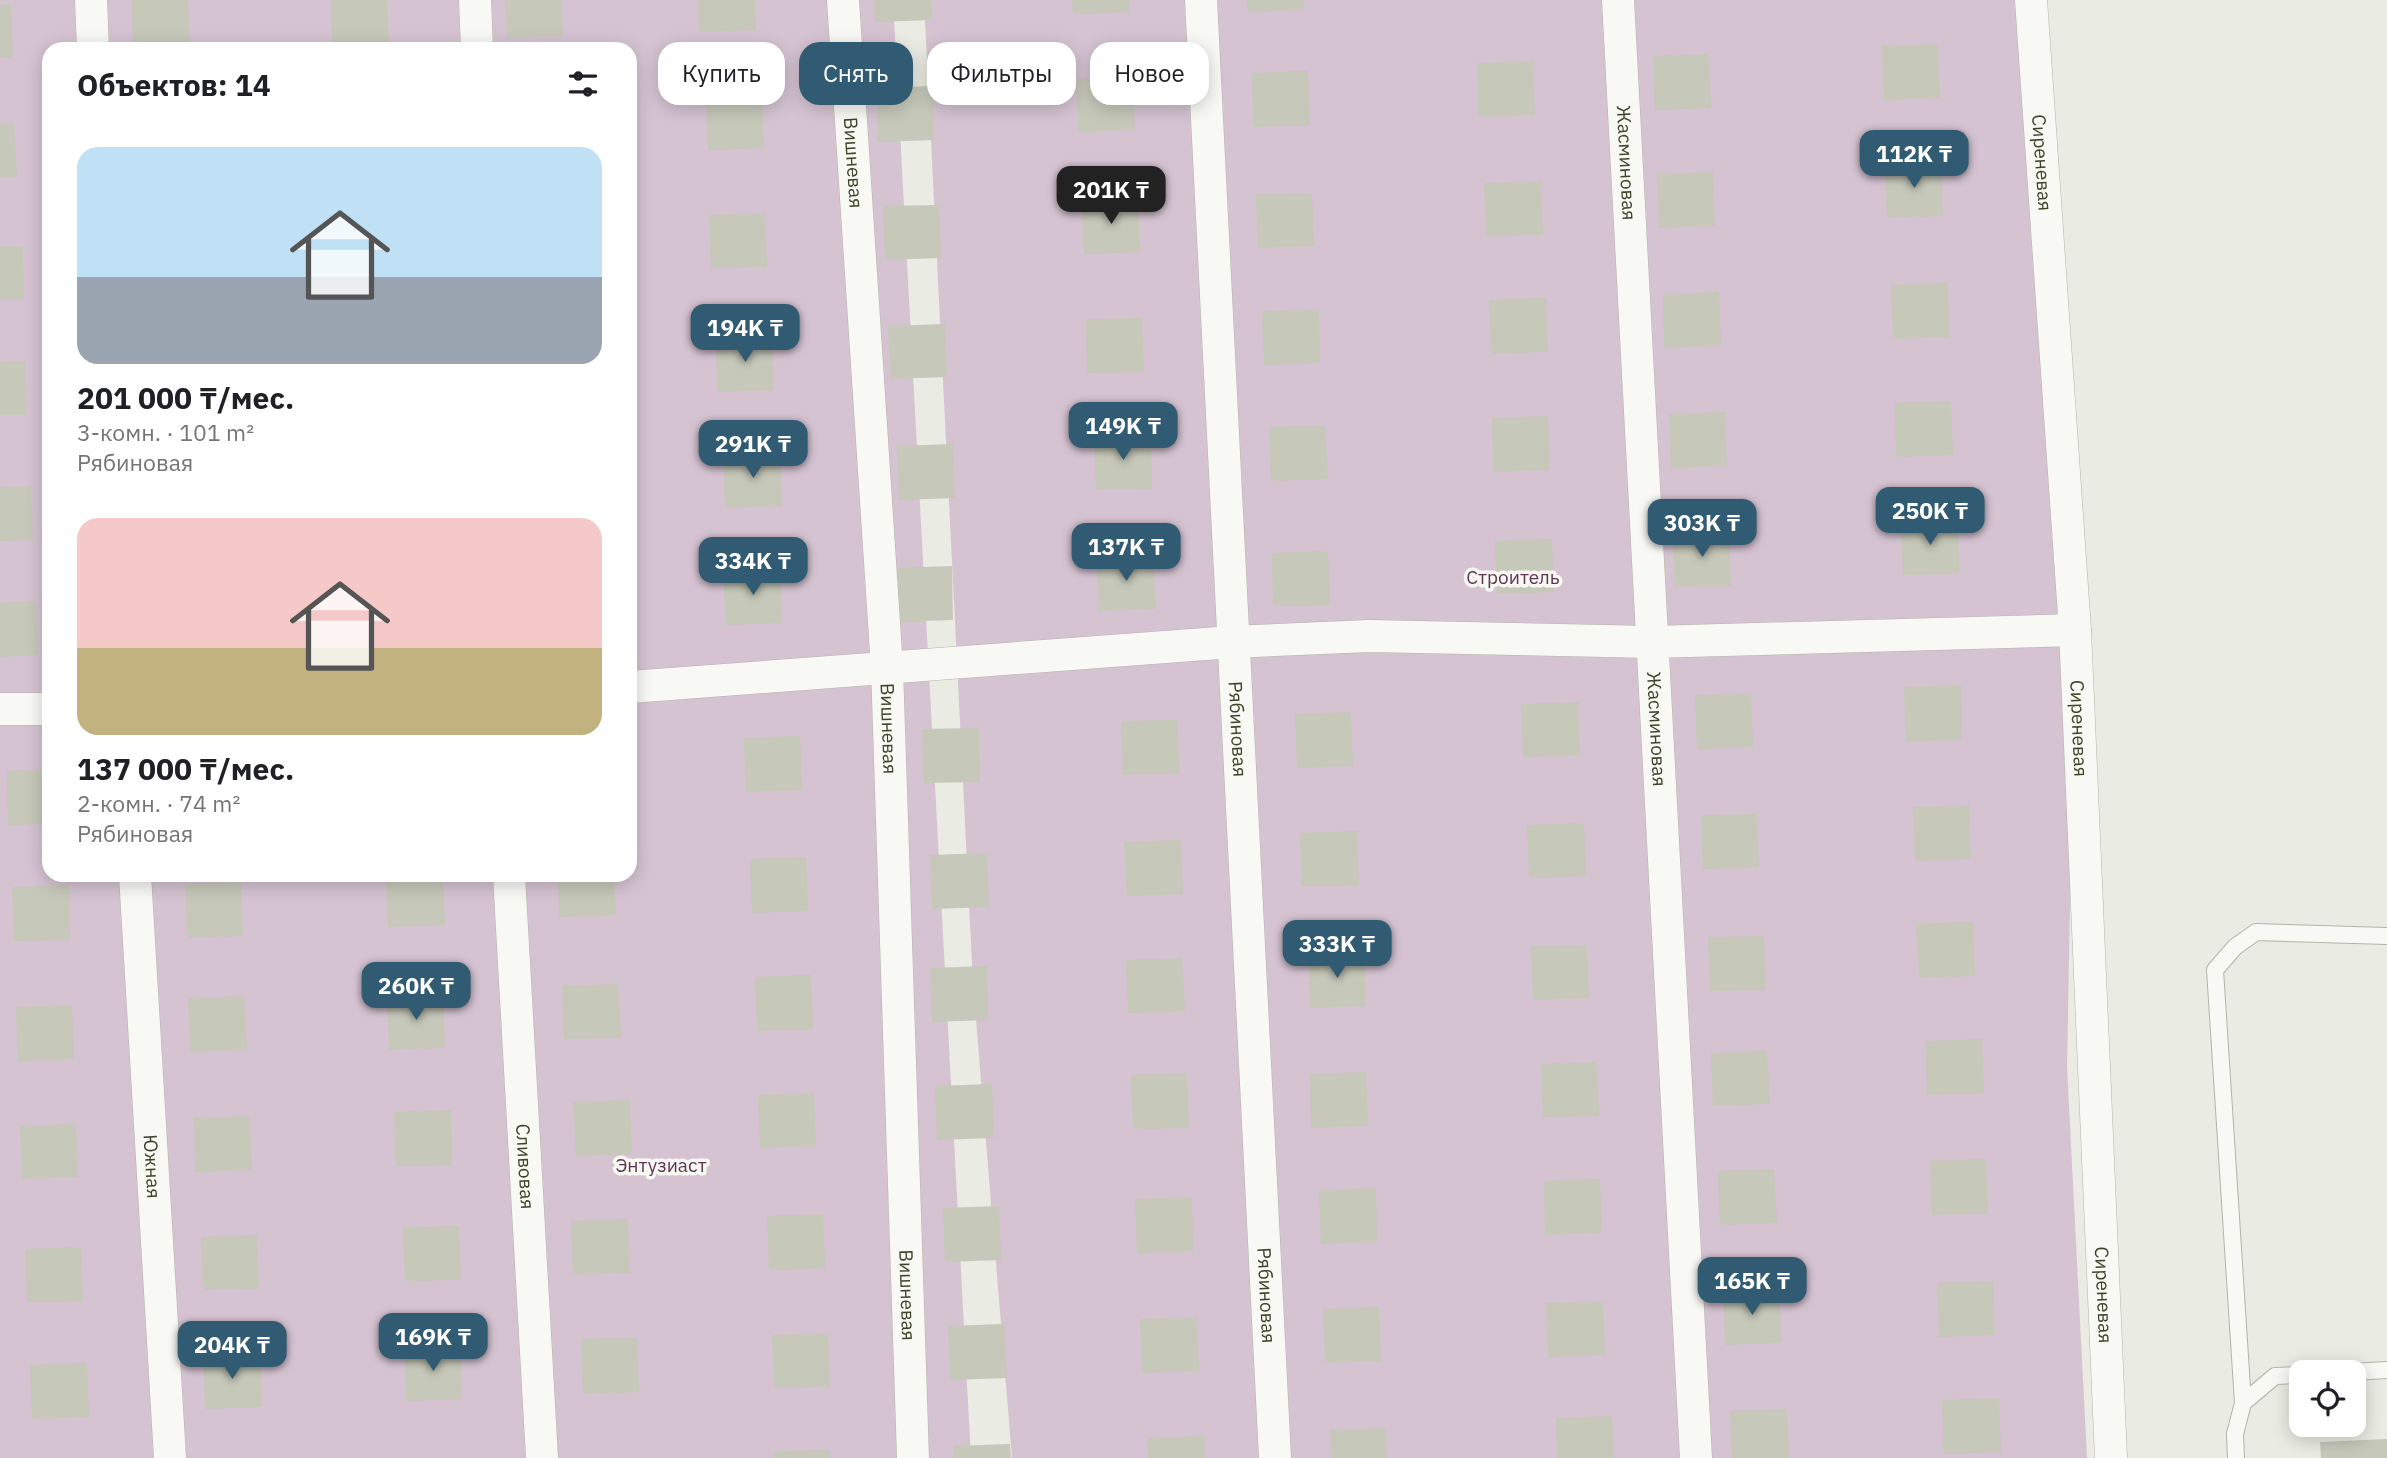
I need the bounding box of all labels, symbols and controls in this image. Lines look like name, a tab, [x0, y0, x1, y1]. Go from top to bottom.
chip: Купить	[658, 42, 785, 105]
chip: Снять	[799, 42, 913, 105]
chip: Фильтры	[927, 42, 1076, 105]
chip: Новое	[1090, 42, 1209, 105]
text: Объектов: 14	[77, 65, 271, 104]
icon: filters	[564, 65, 602, 103]
street label: Жасминовая	[1612, 105, 1642, 221]
street label: Сиреневая	[2027, 113, 2058, 212]
street label: Вишневая	[839, 116, 869, 209]
pin: 112K ₸	[1857, 130, 1971, 190]
text: 112K ₸	[1876, 138, 1952, 168]
pin: 201K ₸	[1054, 166, 1168, 226]
text: 201K ₸	[1073, 174, 1149, 204]
icon: home	[277, 192, 403, 318]
pin: 194K ₸	[688, 304, 802, 364]
text: 194K ₸	[707, 312, 783, 342]
text: 201 000 ₸/мес.	[77, 378, 294, 417]
pin: 149K ₸	[1066, 402, 1180, 462]
text: 149K ₸	[1085, 410, 1161, 440]
text: 3-комн. · 101 m²	[77, 417, 254, 447]
pin: 291K ₸	[696, 420, 810, 480]
text: 291K ₸	[715, 428, 791, 458]
text: Рябиновая	[77, 447, 193, 477]
pin: 250K ₸	[1873, 488, 1987, 547]
text: 250K ₸	[1892, 495, 1968, 525]
pin: 303K ₸	[1645, 500, 1759, 559]
text: 303K ₸	[1664, 507, 1740, 537]
pin: 137K ₸	[1069, 524, 1183, 583]
text: 137K ₸	[1088, 531, 1164, 561]
pin: 334K ₸	[696, 538, 810, 597]
text: 334K ₸	[715, 545, 791, 575]
icon: home	[277, 563, 403, 689]
park label: Строитель	[1466, 565, 1560, 589]
street label: Жасминовая	[1642, 671, 1672, 787]
street label: Сиреневая	[2065, 679, 2093, 777]
street label: Рябиновая	[1224, 680, 1252, 778]
street label: Вишневая	[875, 683, 902, 775]
text: 137 000 ₸/мес.	[77, 749, 294, 788]
text: 2-комн. · 74 m²	[77, 788, 240, 818]
text: Рябиновая	[77, 818, 193, 848]
pin: 333K ₸	[1280, 920, 1394, 980]
text: 333K ₸	[1299, 928, 1375, 958]
pin: 260K ₸	[359, 962, 473, 1022]
text: 260K ₸	[378, 970, 454, 1000]
street label: Сливовая	[511, 1123, 540, 1210]
street label: Южная	[139, 1134, 166, 1199]
park label: Энтузиаст	[615, 1153, 707, 1177]
street label: Сиреневая	[2090, 1246, 2118, 1344]
street label: Рябиновая	[1252, 1247, 1281, 1344]
street label: Вишневая	[894, 1249, 921, 1341]
pin: 165K ₸	[1695, 1258, 1809, 1317]
text: 165K ₸	[1714, 1265, 1790, 1295]
pin: 169K ₸	[376, 1314, 490, 1373]
text: 169K ₸	[395, 1321, 471, 1351]
pin: 204K ₸	[175, 1322, 289, 1381]
text: 204K ₸	[194, 1329, 270, 1359]
map controls	[2289, 1360, 2366, 1437]
button: locate	[2289, 1360, 2366, 1437]

